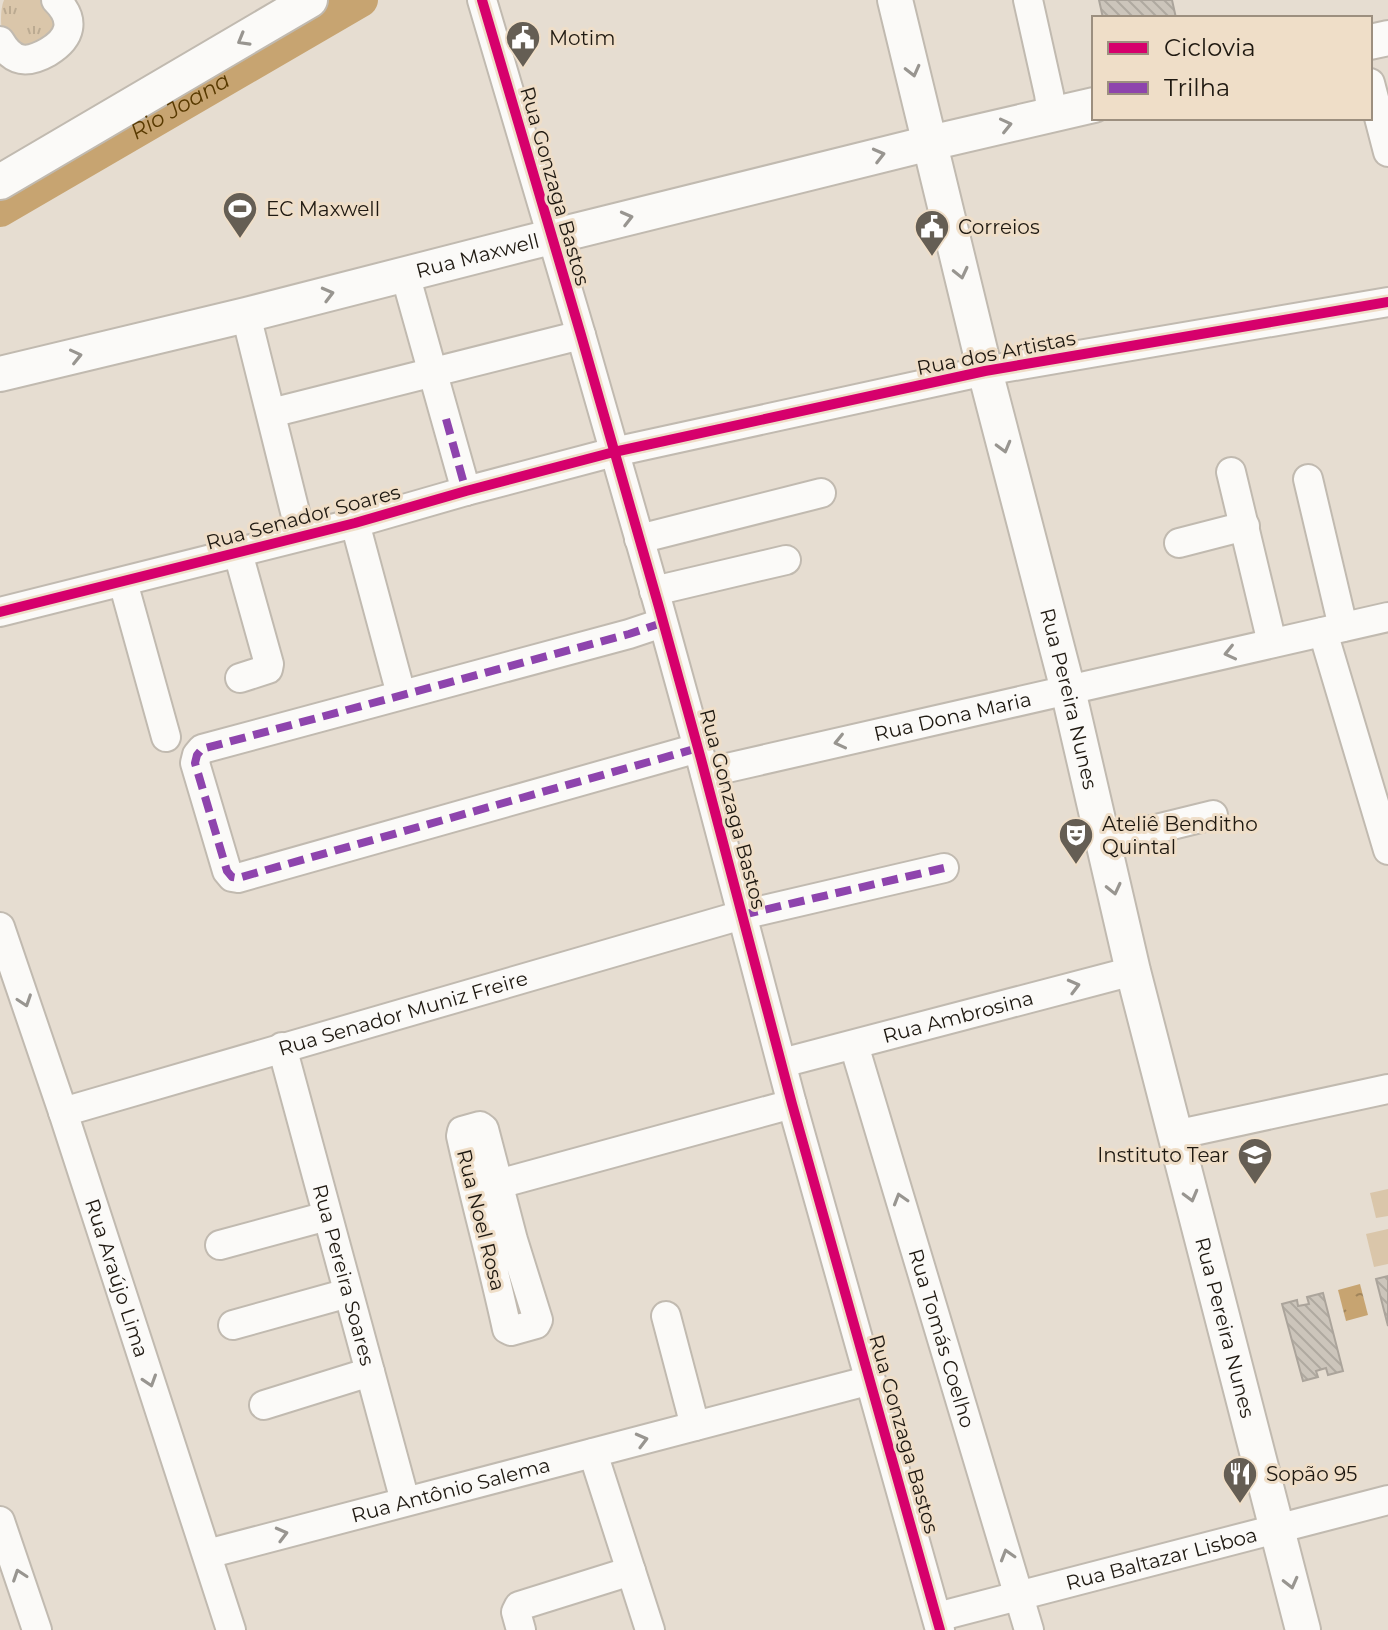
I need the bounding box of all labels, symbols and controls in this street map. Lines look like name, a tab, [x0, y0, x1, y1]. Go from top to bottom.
legend	[1092, 16, 1372, 120]
public building icon: Motim	[504, 19, 542, 69]
place label: Motim	[549, 26, 615, 50]
one-way arrow	[237, 30, 252, 45]
text: Ciclovia	[1164, 33, 1256, 62]
one-way arrow	[904, 64, 921, 78]
water label: Rio Joana	[125, 66, 234, 145]
text: Trilha	[1164, 73, 1230, 102]
street label: Rua Gonzaga Bastos	[515, 84, 595, 288]
one-way arrow	[999, 117, 1012, 134]
one-way arrow	[872, 148, 886, 165]
sports icon: EC Maxwell	[221, 190, 259, 240]
place label: EC Maxwell	[266, 197, 380, 221]
public building icon: Correios	[913, 208, 951, 258]
one-way arrow	[619, 210, 633, 227]
place label: Correios	[958, 215, 1040, 239]
street label: Rua Maxwell	[413, 228, 542, 283]
one-way arrow	[952, 266, 969, 279]
one-way arrow	[321, 287, 335, 304]
street label: Rua dos Artistas	[915, 326, 1078, 380]
one-way arrow	[69, 348, 82, 365]
one-way arrow	[995, 439, 1012, 453]
street label: Rua Senador Soares	[203, 479, 403, 554]
street label: Rua Pereira Nunes	[1035, 605, 1103, 792]
one-way arrow	[1224, 644, 1237, 661]
street label: Rua Dona Maria	[872, 687, 1034, 746]
street label: Rua Gonzaga Bastos	[695, 706, 771, 912]
one-way arrow	[834, 733, 847, 750]
place label: Ateliê Benditho Quintal	[1102, 812, 1258, 859]
theatre icon: Ateliê Benditho Quintal	[1057, 816, 1095, 866]
one-way arrow	[1105, 882, 1122, 895]
street label: Rua Senador Muniz Freire	[275, 966, 531, 1061]
one-way arrow	[1066, 979, 1080, 996]
street label: Rua Ambrosina	[880, 986, 1036, 1048]
one-way arrow	[16, 993, 32, 1007]
school or university icon: Instituto Tear	[1236, 1136, 1274, 1186]
place label: Instituto Tear	[1097, 1143, 1229, 1167]
street label: Rua Noel Rosa	[452, 1147, 510, 1293]
street label: Rua Pereira Soares	[308, 1181, 380, 1368]
one-way arrow	[1182, 1188, 1199, 1202]
one-way arrow	[893, 1193, 909, 1206]
street label: Rua Araújo Lima	[80, 1196, 154, 1360]
street label: Rua Pereira Nunes	[1190, 1235, 1260, 1421]
street label: Rua Tomás Coelho	[904, 1246, 980, 1431]
street label: Rua Gonzaga Bastos	[864, 1332, 944, 1536]
one-way arrow	[141, 1373, 157, 1387]
one-way arrow	[634, 1433, 648, 1450]
street label: Rua Antônio Salema	[349, 1453, 553, 1528]
restaurant icon: Sopão 95	[1221, 1455, 1259, 1505]
place label: Sopão 95	[1266, 1462, 1357, 1486]
street label: Rua Baltazar Lisboa	[1063, 1522, 1260, 1595]
one-way arrow	[275, 1527, 288, 1544]
one-way arrow	[1000, 1549, 1016, 1563]
one-way arrow	[12, 1569, 28, 1583]
one-way arrow	[1282, 1575, 1299, 1589]

